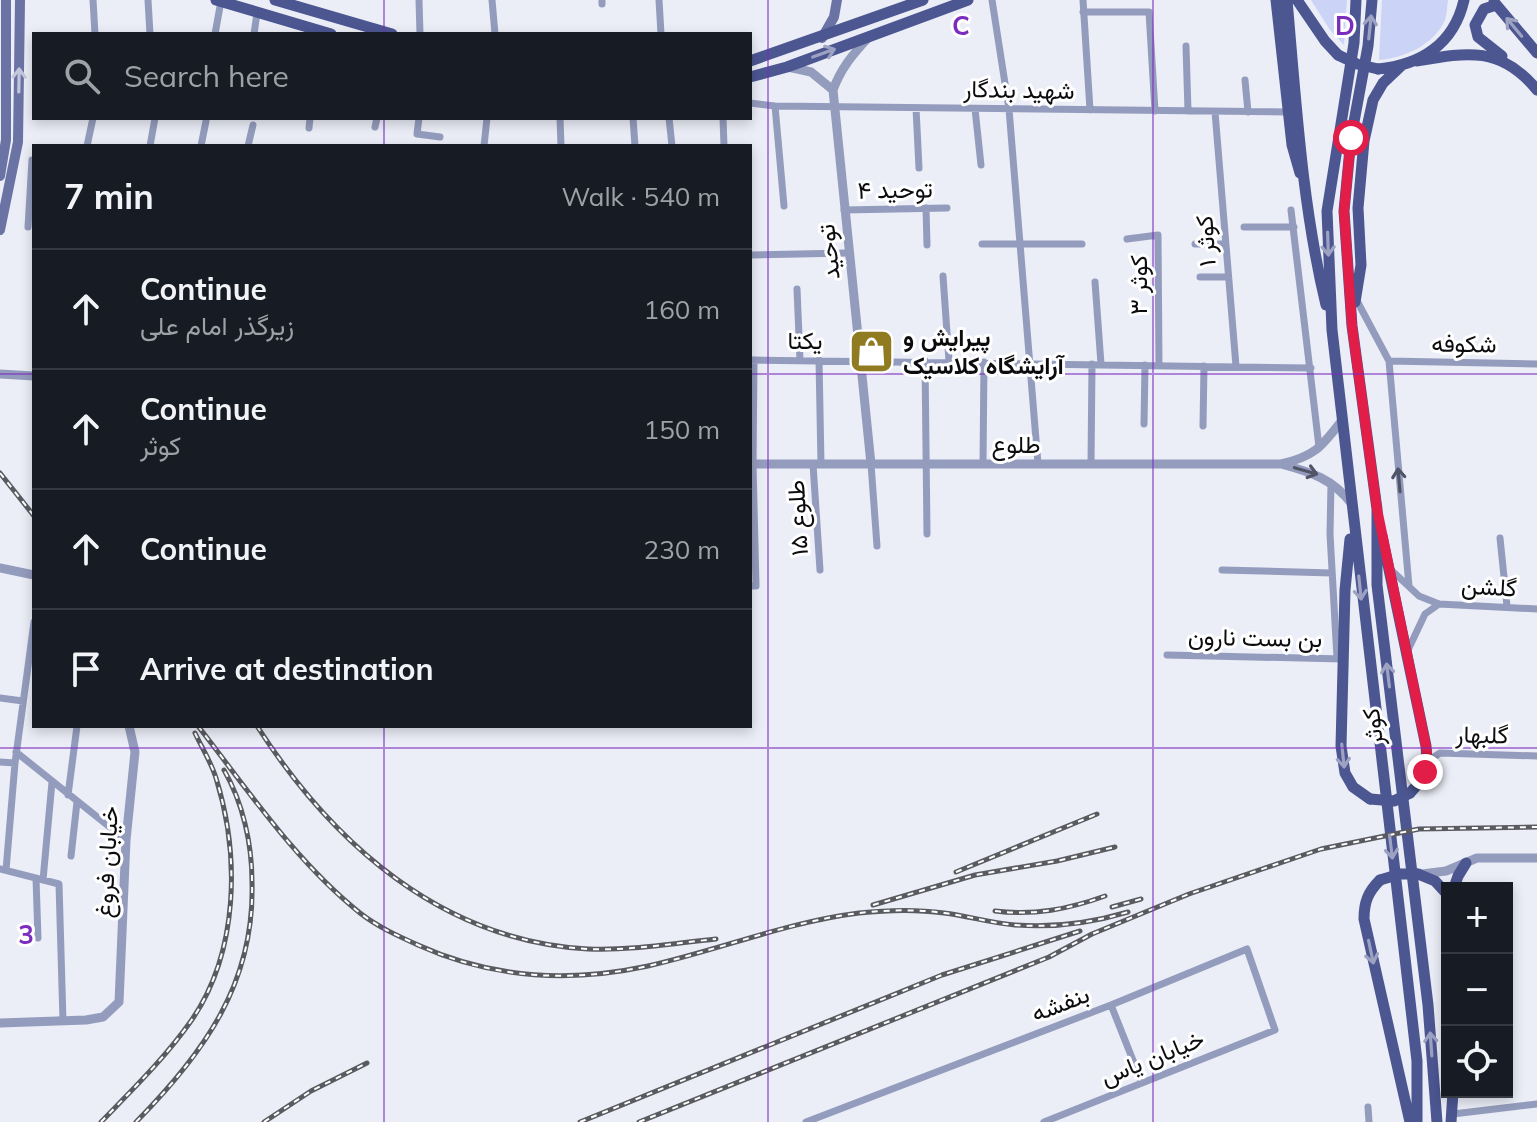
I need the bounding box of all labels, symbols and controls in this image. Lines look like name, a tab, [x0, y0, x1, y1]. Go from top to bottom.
text: C	[952, 9, 970, 42]
text: D	[1335, 9, 1355, 42]
one-way arrow	[1363, 14, 1378, 41]
one-way arrow	[1505, 17, 1523, 37]
search box	[32, 32, 752, 120]
one-way arrow	[811, 45, 836, 59]
icon: search	[60, 54, 104, 98]
text: Search here	[124, 57, 289, 95]
one-way arrow	[11, 67, 27, 94]
street label: شهید بندگار	[962, 73, 1075, 106]
route start	[1333, 120, 1369, 156]
street label: توحید ۴	[857, 173, 933, 206]
text: 7 min	[64, 175, 154, 218]
text: Walk · 540 m	[561, 180, 720, 213]
street label: کوثر ۱	[1188, 214, 1223, 268]
street label: توحید	[810, 223, 847, 281]
one-way arrow	[1321, 230, 1336, 257]
street label: کوثر ۳	[1123, 255, 1154, 315]
text: Continue	[140, 270, 267, 308]
icon: ahead	[64, 287, 108, 331]
text: 160 m	[644, 293, 720, 326]
text: زیرگذر امام علی	[140, 309, 294, 342]
place label: پیرایش و آرایشگاه کلاسیک	[903, 322, 1066, 381]
street label: یکتا	[787, 325, 823, 355]
shop icon: پیرایش و آرایشگاه کلاسیک	[848, 327, 896, 375]
street label: شکوفه	[1431, 327, 1497, 360]
text: Continue	[140, 390, 267, 428]
icon: ahead	[64, 407, 108, 451]
text: 150 m	[644, 413, 720, 446]
text: کوثر	[140, 429, 181, 462]
street label: طلوع	[992, 429, 1040, 461]
one-way arrow	[1293, 464, 1319, 479]
one-way arrow	[1392, 468, 1407, 494]
street label: طلوع ۱۵	[780, 479, 816, 557]
icon: ahead	[64, 527, 108, 571]
text: Continue	[140, 530, 267, 568]
text: 230 m	[644, 533, 720, 566]
street label: گلشن	[1460, 570, 1518, 602]
one-way arrow	[1352, 574, 1367, 601]
street label: بن بست نارون	[1188, 621, 1322, 654]
icon: arrive	[64, 647, 108, 691]
text: Arrive at destination	[140, 650, 434, 688]
one-way arrow	[1380, 663, 1395, 688]
street label: کوثر	[1355, 706, 1390, 749]
street label: گلبهار	[1454, 719, 1509, 750]
one-way arrow	[1335, 742, 1350, 769]
route end	[1407, 754, 1443, 790]
street label: خیابان فروغ	[88, 805, 126, 919]
one-way arrow	[1383, 833, 1398, 859]
map controls	[1441, 882, 1513, 1098]
button: +	[1441, 882, 1513, 954]
text: 3	[18, 918, 34, 951]
one-way arrow	[1364, 939, 1379, 964]
button: −	[1441, 954, 1513, 1026]
street label: بنفشه	[1027, 978, 1093, 1028]
street label: خیابان یاس	[1096, 1023, 1208, 1091]
button: locate	[1441, 1026, 1513, 1098]
one-way arrow	[1423, 1031, 1438, 1058]

